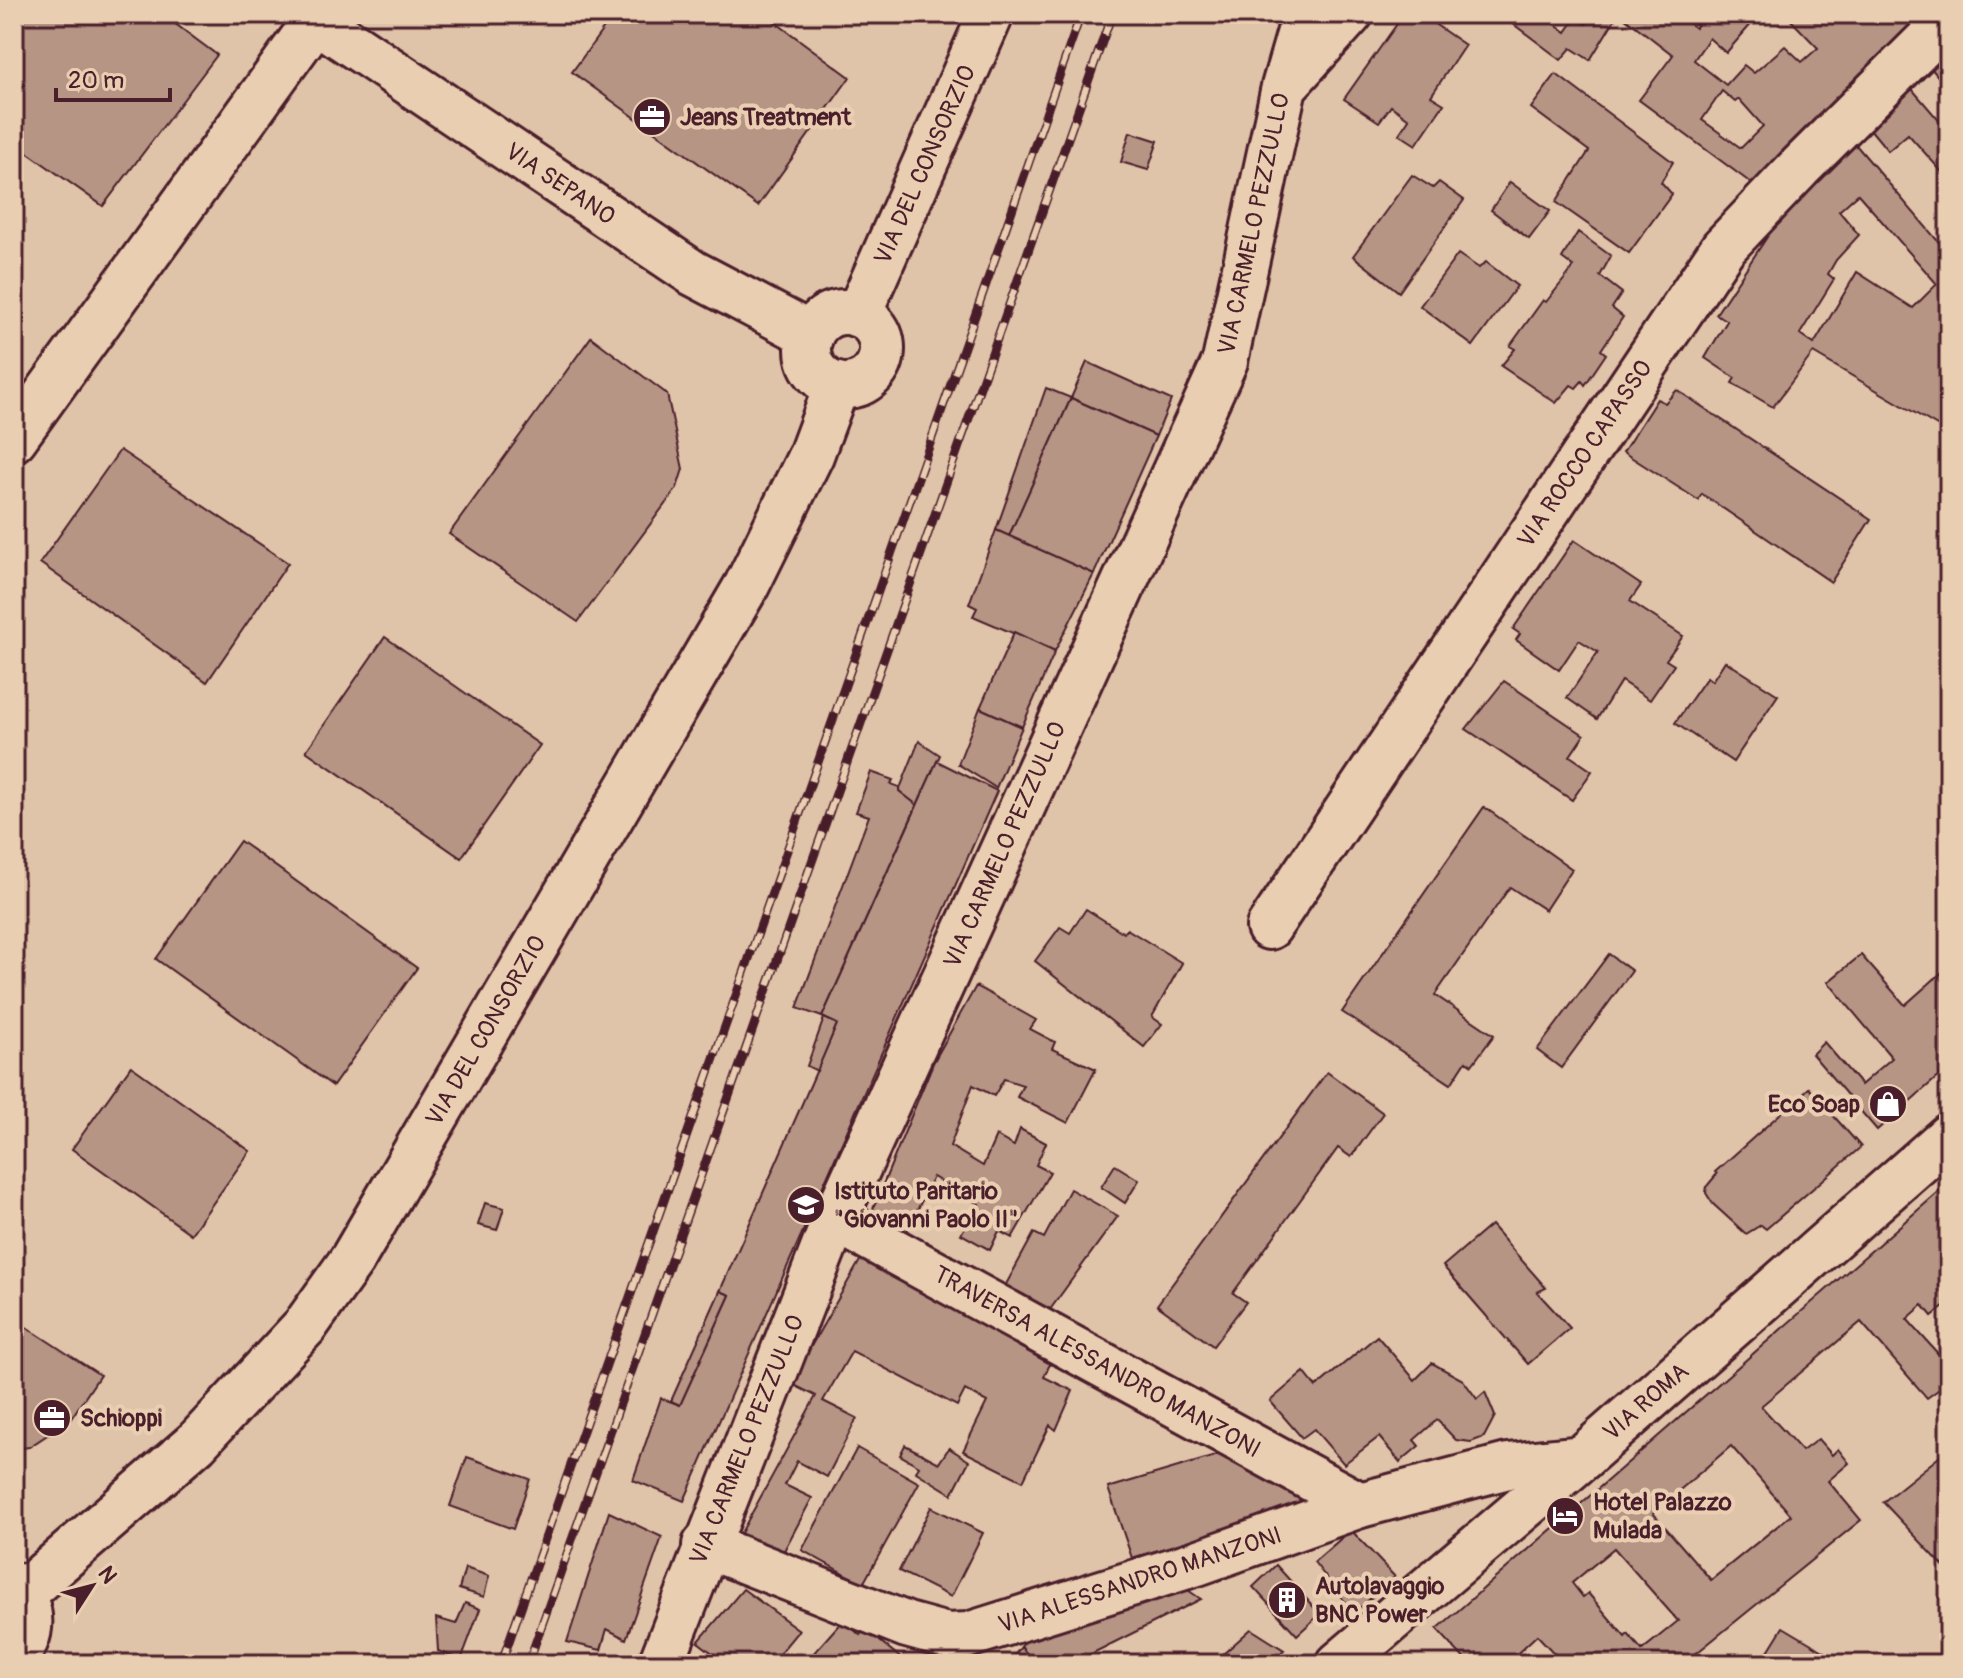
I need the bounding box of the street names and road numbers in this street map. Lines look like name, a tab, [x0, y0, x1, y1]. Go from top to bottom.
street label: VIA DEL CONSORZIO	[868, 61, 982, 269]
street label: VIA CARMELO PEZZULLO	[1212, 91, 1296, 357]
street label: VIA SEPANO	[500, 137, 620, 231]
street label: VIA ROCCO CAPASSO	[1511, 355, 1659, 553]
street label: VIA CARMELO PEZZULLO	[938, 717, 1072, 973]
street label: VIA DEL CONSORZIO	[420, 931, 552, 1131]
street label: TRAVERSA ALESSANDRO MANZONI	[928, 1260, 1266, 1464]
street label: VIA CARMELO PEZZULLO	[684, 1311, 810, 1569]
street label: VIA ROMA	[1597, 1357, 1695, 1447]
street label: VIA ALESSANDRO MANZONI	[995, 1520, 1285, 1640]

